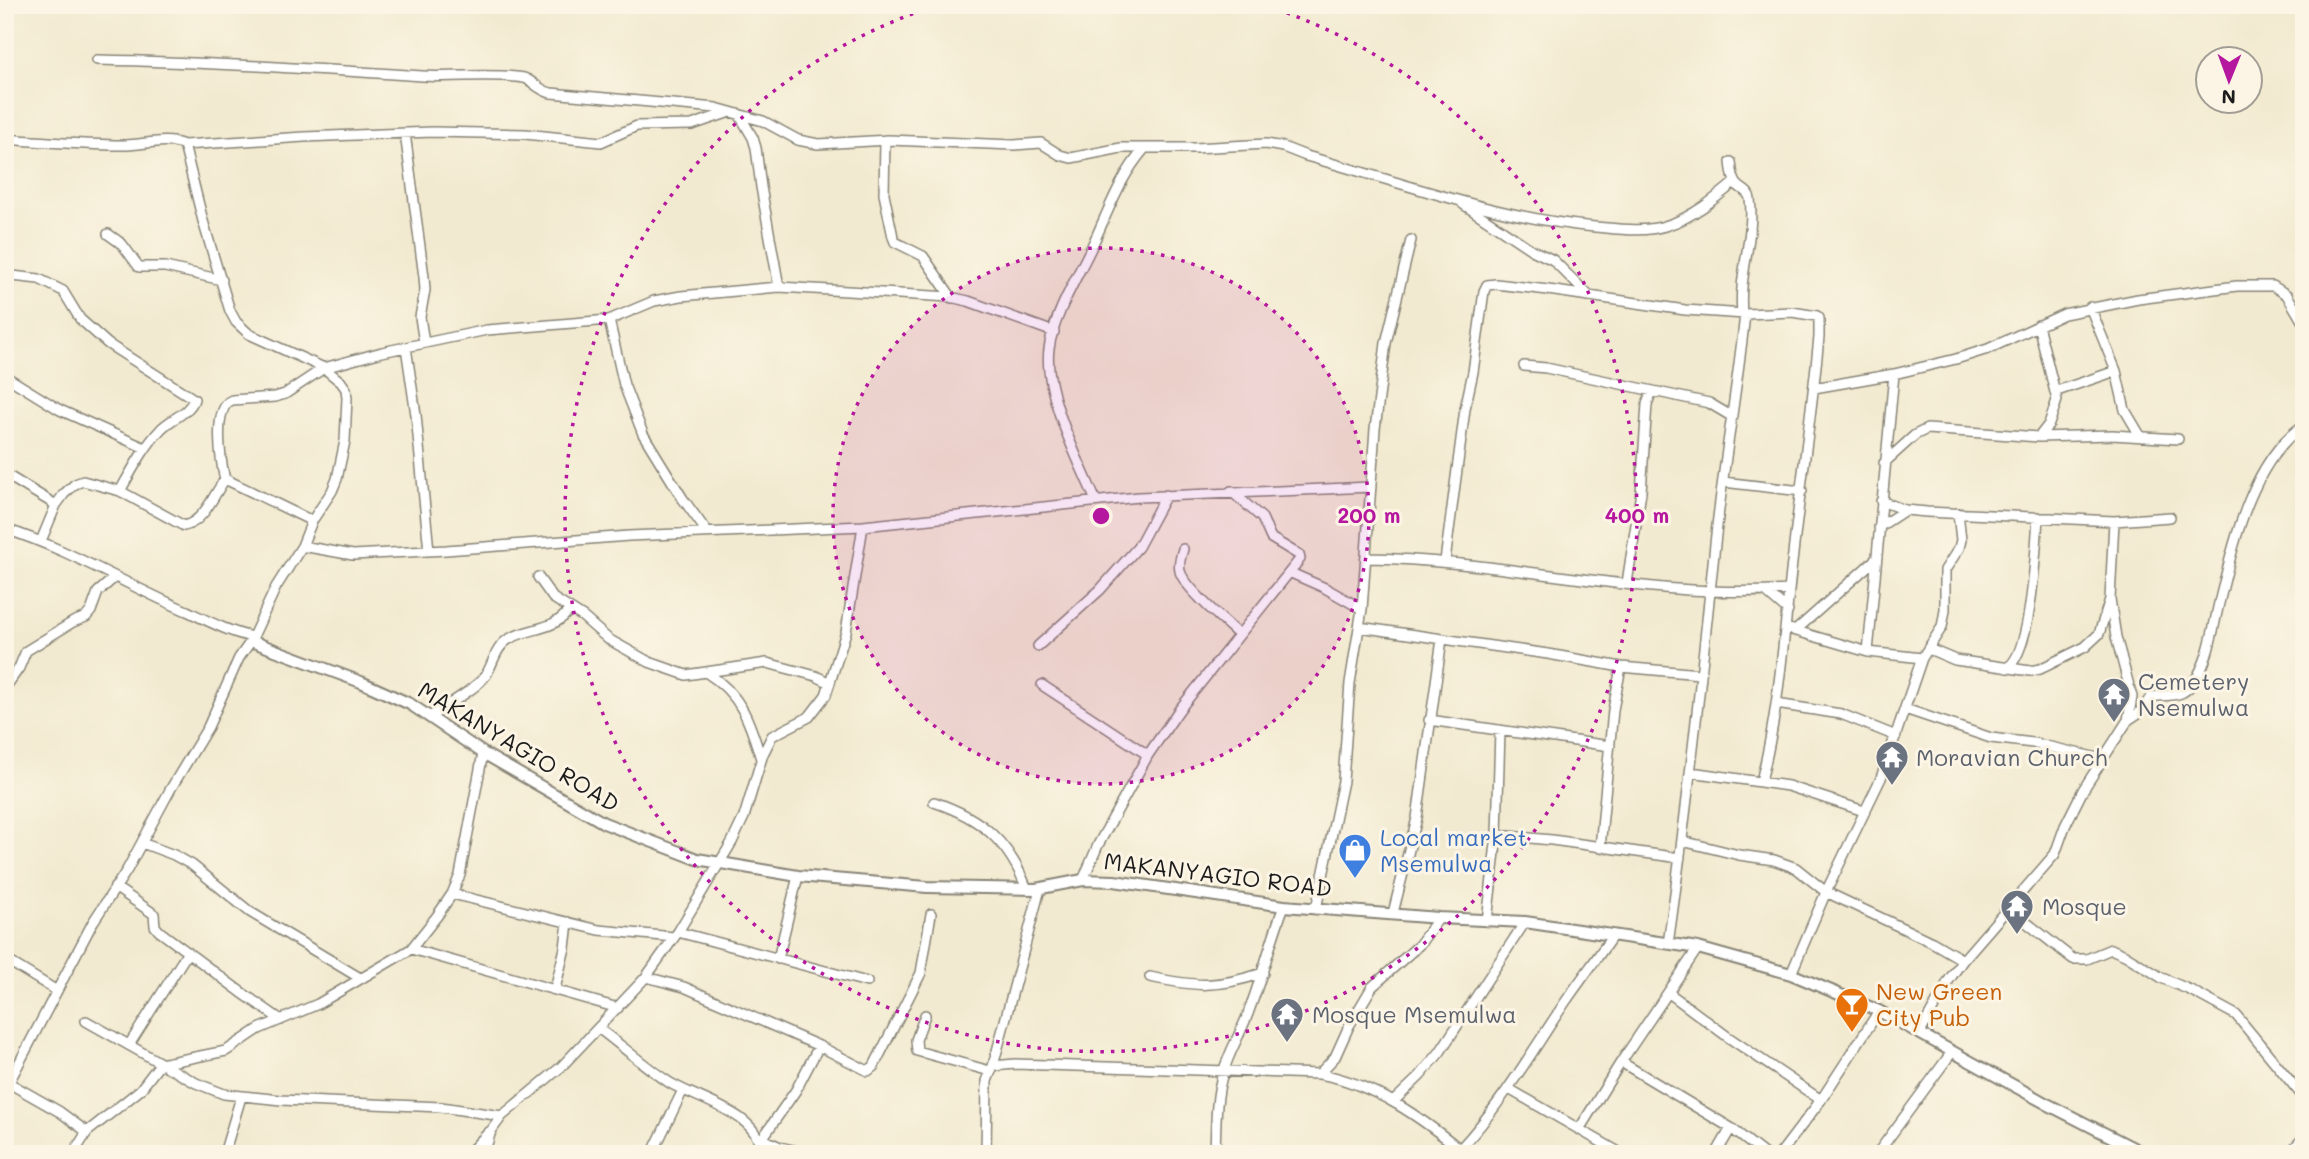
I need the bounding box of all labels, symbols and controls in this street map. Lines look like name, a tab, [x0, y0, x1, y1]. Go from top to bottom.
north arrow	[2194, 46, 2264, 116]
text: N	[2221, 85, 2236, 110]
text: 200 m	[1338, 501, 1400, 528]
text: 400 m	[1605, 501, 1669, 528]
centre of rings	[1089, 504, 1113, 528]
place label: Cemetery Nsemulwa	[2138, 666, 2249, 722]
street label: MAKANYAGIO ROAD	[413, 674, 625, 818]
temple icon: Cemetery Nsemulwa	[2095, 675, 2133, 724]
temple icon: Moravian Church	[1873, 738, 1911, 787]
place label: Moravian Church	[1916, 742, 2108, 772]
place label: Local market Msemulwa	[1380, 822, 1528, 878]
shop icon: Local market Msemulwa	[1336, 831, 1374, 880]
street label: MAKANYAGIO ROAD	[1102, 845, 1334, 903]
temple icon: Mosque	[1998, 887, 2036, 936]
place label: Mosque	[2042, 891, 2127, 921]
place label: New Green City Pub	[1876, 976, 2002, 1032]
bar icon: New Green City Pub	[1833, 985, 1871, 1034]
temple icon: Mosque Msemulwa	[1268, 995, 1306, 1044]
place label: Mosque Msemulwa	[1312, 999, 1517, 1029]

